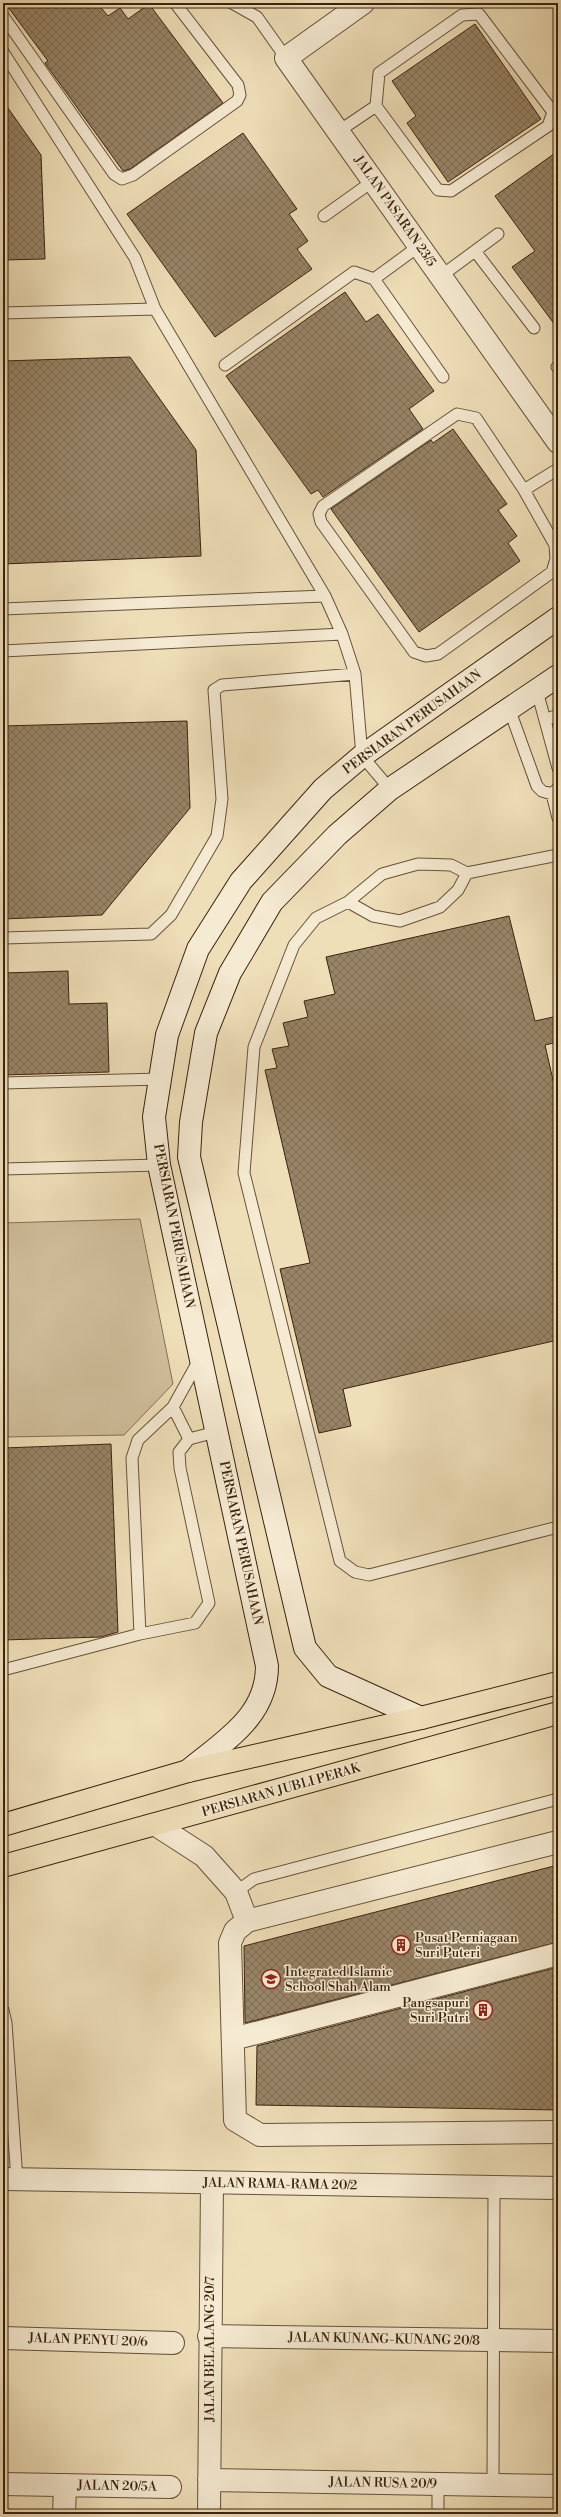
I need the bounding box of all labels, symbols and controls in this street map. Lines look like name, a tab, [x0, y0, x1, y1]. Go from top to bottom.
street label: JALAN PASARAN 23/5	[350, 152, 439, 270]
street label: PERSIARAN PERUSAHAAN	[340, 666, 485, 778]
street label: PERSIARAN PERUSAHAAN	[150, 1142, 198, 1310]
street label: PERSIARAN PERUSAHAAN	[216, 1460, 266, 1627]
street label: PERSIARAN JUBLI PERAK	[200, 1759, 364, 1820]
place label: Pusat Perniagaan Suri Puteri	[415, 1930, 518, 1961]
building icon: Pusat Perniagaan Suri Puteri	[390, 1934, 412, 1956]
place label: Integrated Islamic School Shah Alam	[285, 1964, 393, 1995]
school or university icon: Integrated Islamic School Shah Alam	[260, 1968, 282, 1990]
place label: Pangsapuri Suri Putri	[402, 1995, 469, 2026]
building icon: Pangsapuri Suri Putri	[472, 1999, 494, 2021]
street label: JALAN RAMA-RAMA 20/2	[202, 2175, 357, 2193]
street label: JALAN BELALANG 20/7	[202, 2276, 218, 2423]
street label: JALAN KUNANG-KUNANG 20/8	[287, 2329, 480, 2349]
street label: JALAN PENYU 20/6	[27, 2330, 148, 2350]
street label: JALAN RUSA 20/9	[328, 2474, 437, 2492]
street label: JALAN 20/5A	[76, 2477, 158, 2495]

